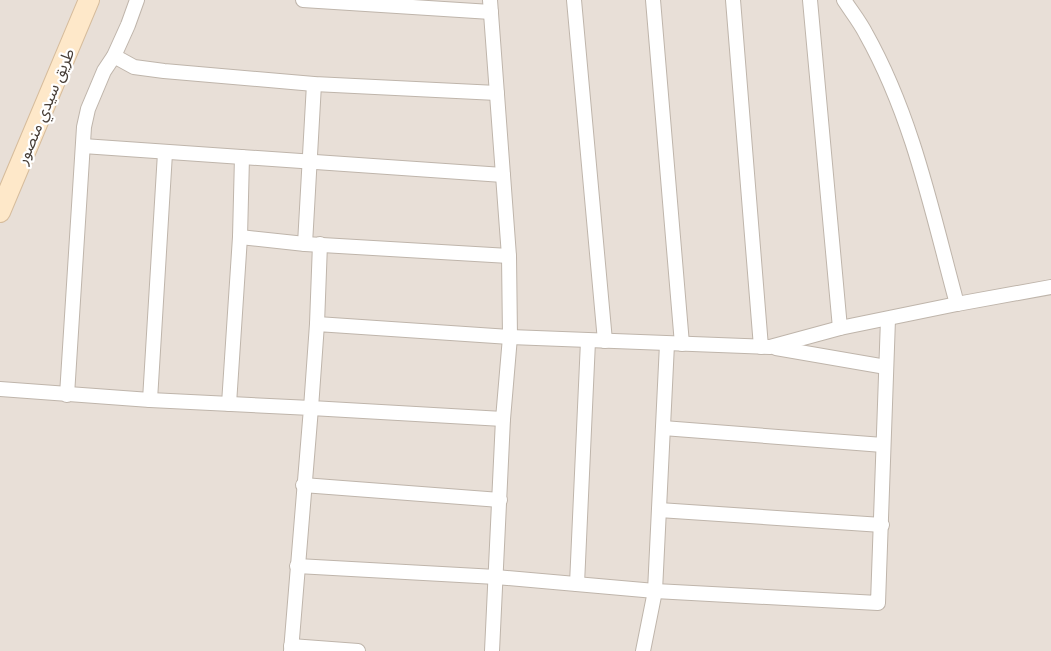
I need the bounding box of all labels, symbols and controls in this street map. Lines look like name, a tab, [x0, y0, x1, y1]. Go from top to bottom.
street label: طريق سيدي منصور	[12, 45, 81, 169]

